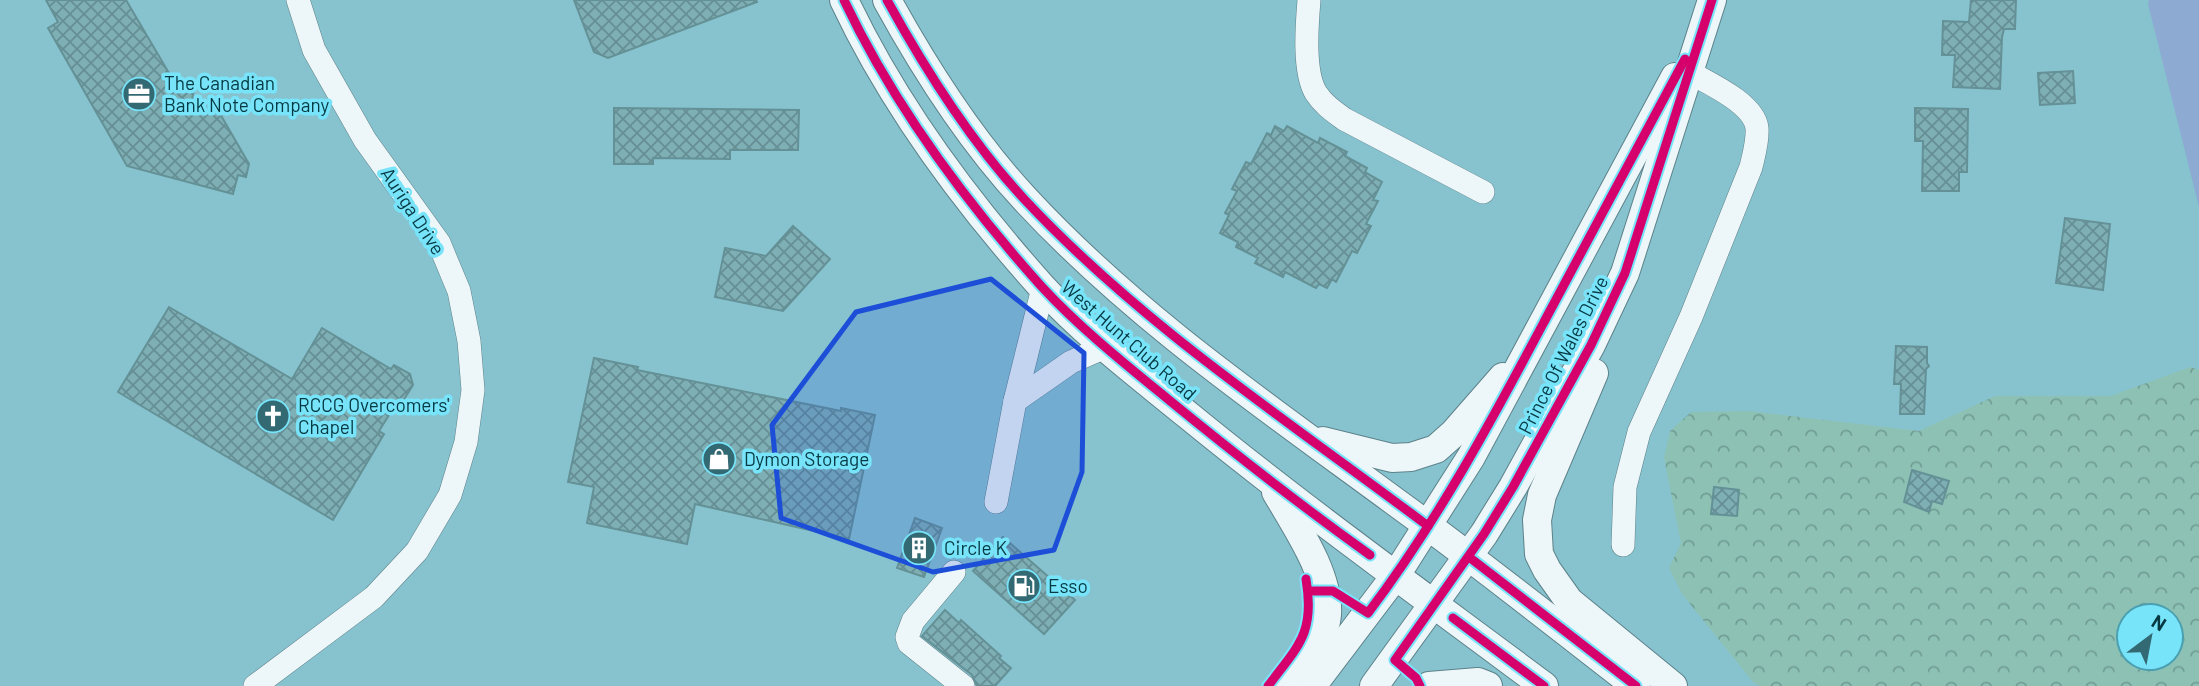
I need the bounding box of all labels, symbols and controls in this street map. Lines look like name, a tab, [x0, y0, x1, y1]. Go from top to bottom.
place label: The Canadian Bank Note Company	[164, 71, 330, 116]
office icon: The Canadian Bank Note Company	[120, 75, 158, 113]
street label: Auriga Drive	[377, 163, 450, 259]
street label: Prince Of Wales Drive	[1513, 272, 1612, 438]
street label: West Hunt Club Road	[1057, 275, 1202, 405]
place label: RCCG Overcomers' Chapel	[298, 393, 449, 438]
church icon: RCCG Overcomers' Chapel	[254, 397, 292, 435]
shop icon: Dymon Storage	[700, 440, 738, 478]
place label: Dymon Storage	[744, 447, 869, 470]
building icon: Circle K	[900, 529, 938, 567]
place label: Circle K	[944, 536, 1007, 559]
fuel station icon: Esso	[1005, 567, 1043, 605]
place label: Esso	[1048, 574, 1088, 597]
north arrow	[2115, 602, 2185, 672]
text: N	[2148, 609, 2171, 635]

